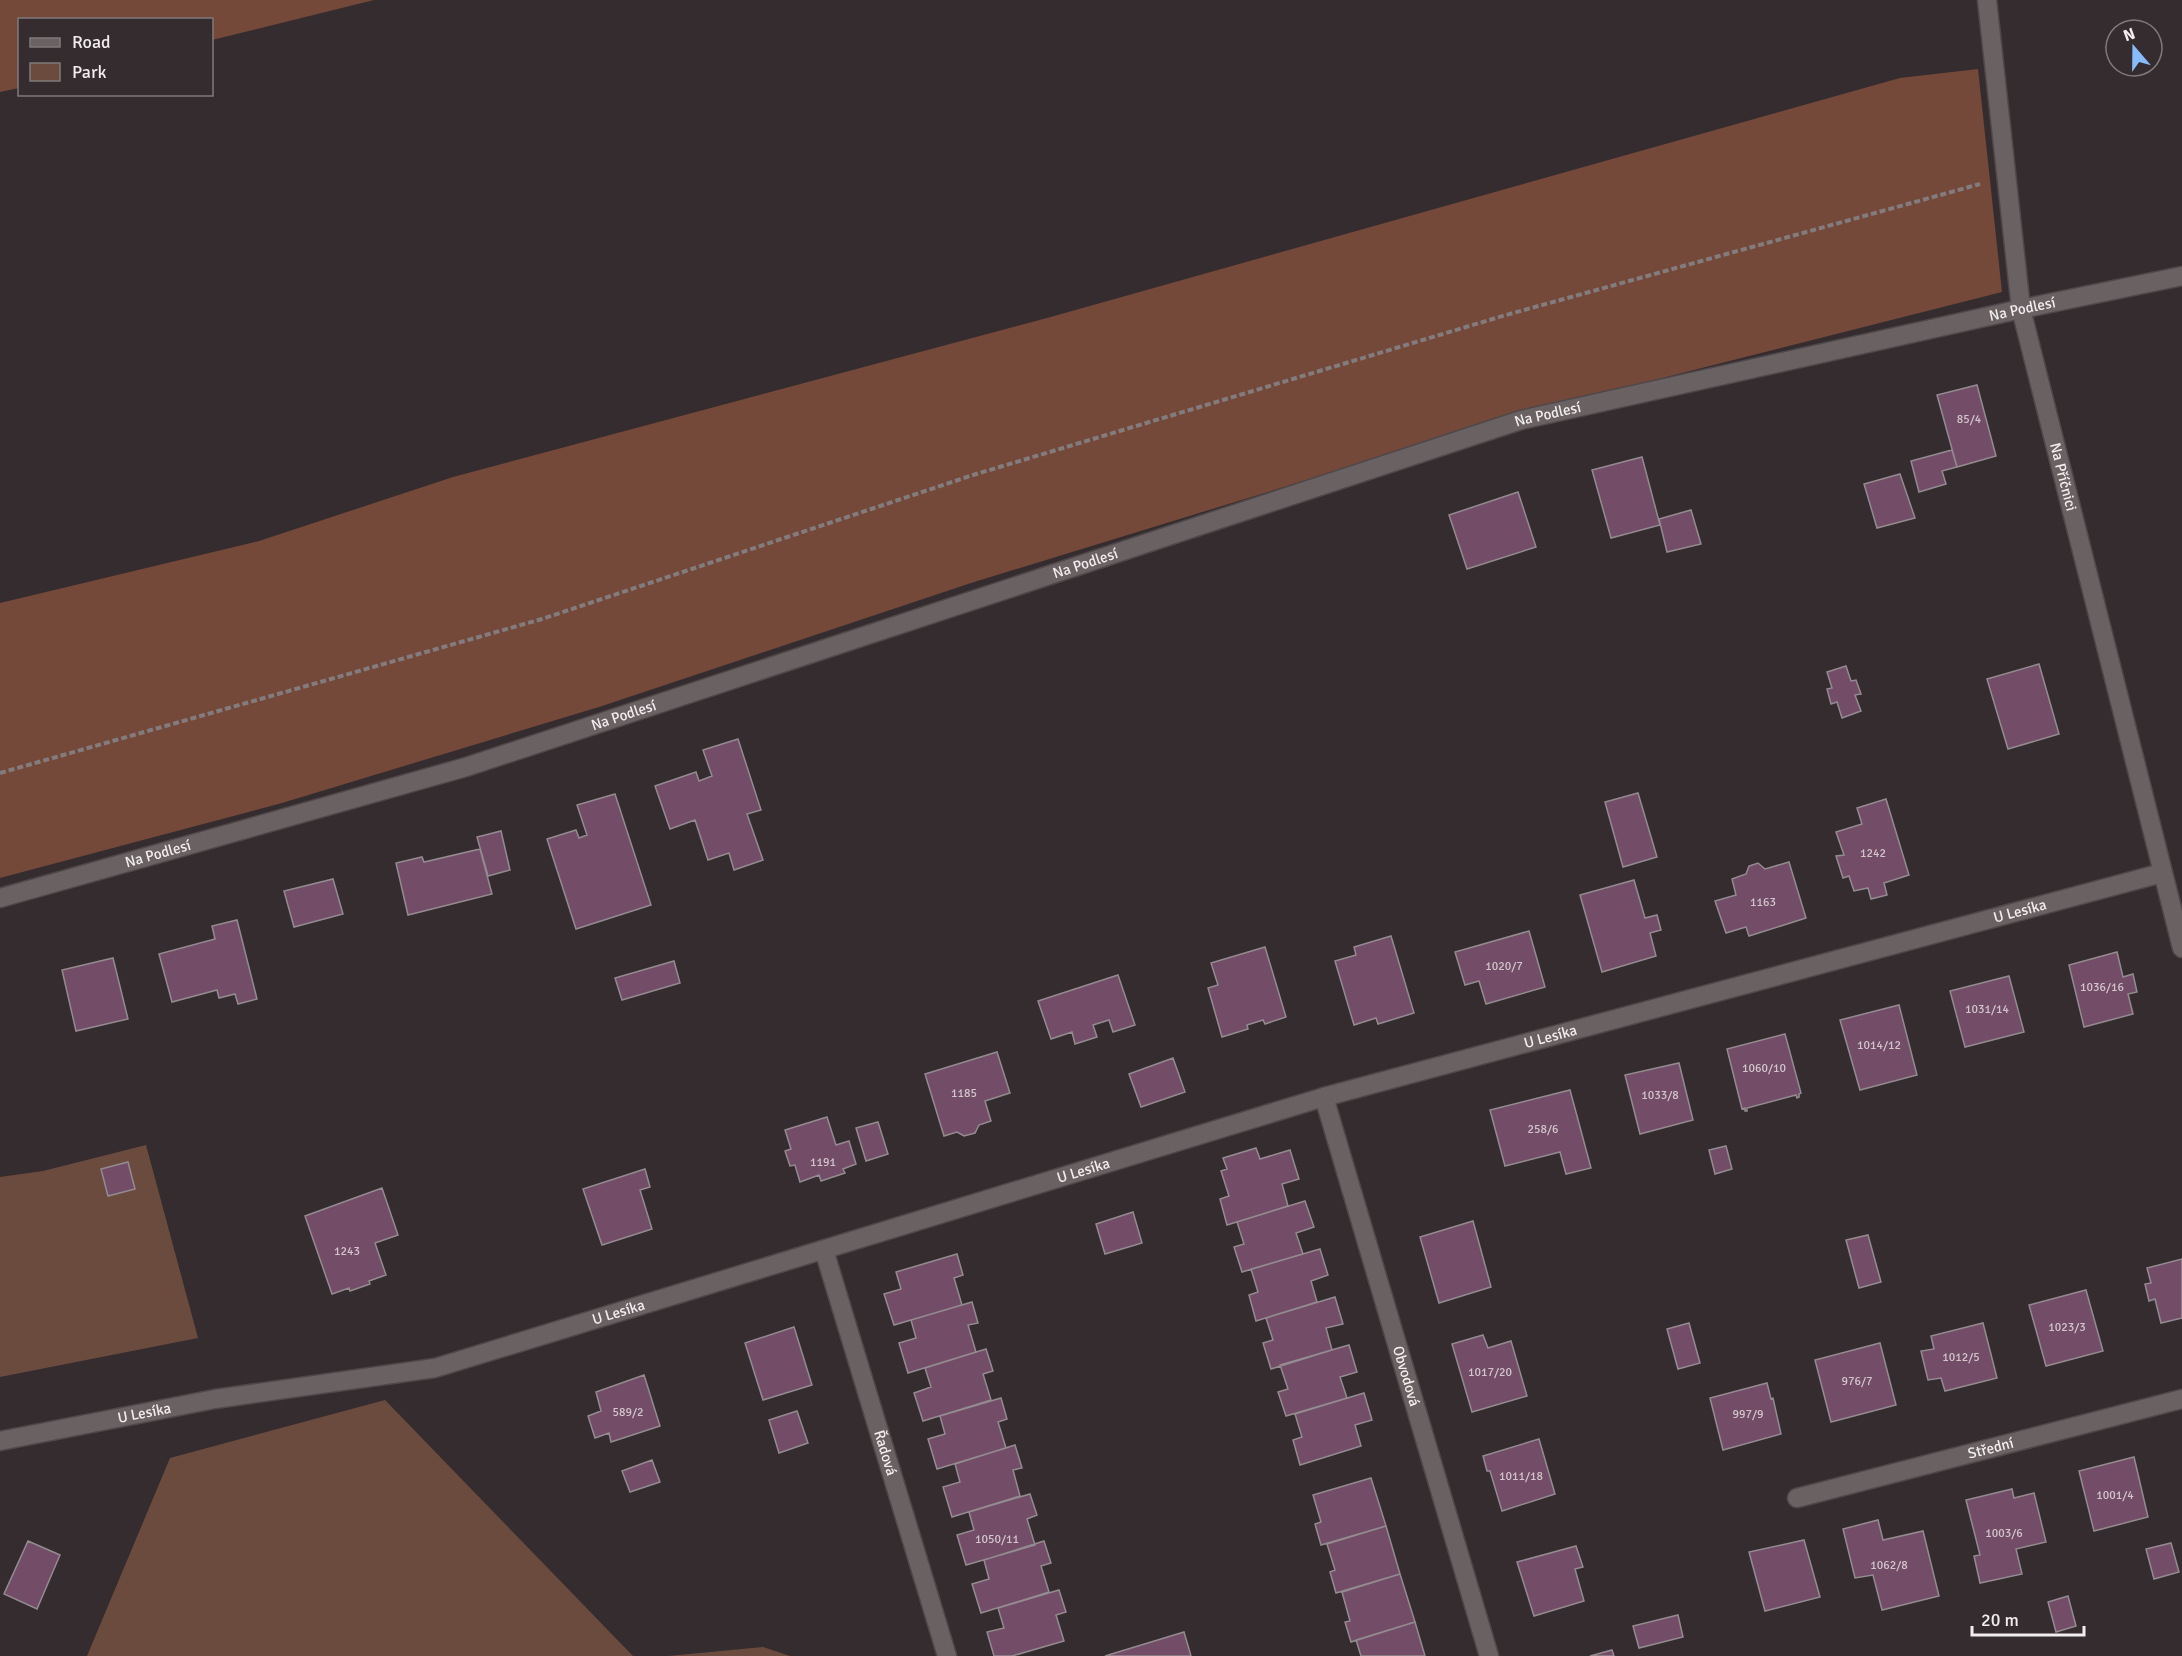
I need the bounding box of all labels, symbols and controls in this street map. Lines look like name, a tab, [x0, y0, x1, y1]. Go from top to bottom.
legend	[18, 18, 213, 96]
north arrow	[2104, 18, 2164, 78]
text: N	[2121, 24, 2138, 46]
text: Road	[72, 31, 111, 53]
text: Park	[72, 61, 107, 83]
street label: Na Podlesí	[1987, 293, 2057, 325]
street label: Na Podlesí	[1512, 398, 1583, 431]
house number: 85/4	[1957, 412, 1982, 427]
street label: Na Příčnici	[2046, 441, 2081, 513]
street label: Na Podlesí	[1050, 544, 1120, 582]
street label: Na Podlesí	[589, 696, 658, 734]
street label: Na Podlesí	[123, 836, 193, 871]
house number: 1242	[1860, 846, 1886, 861]
house number: 1163	[1750, 895, 1776, 910]
street label: U Lesíka	[1991, 895, 2048, 927]
house number: 1020/7	[1485, 959, 1523, 974]
house number: 1036/16	[2080, 980, 2124, 995]
house number: 1031/14	[1965, 1002, 2009, 1017]
street label: U Lesíka	[1522, 1021, 1579, 1052]
house number: 1014/12	[1857, 1038, 1901, 1053]
house number: 1060/10	[1742, 1061, 1786, 1076]
house number: 1185	[951, 1086, 977, 1101]
house number: 1033/8	[1641, 1088, 1679, 1103]
house number: 258/6	[1528, 1122, 1558, 1137]
street label: U Lesíka	[1055, 1154, 1112, 1187]
house number: 1191	[810, 1155, 836, 1170]
house number: 1243	[334, 1244, 360, 1259]
street label: U Lesíka	[590, 1296, 647, 1329]
house number: 1023/3	[2048, 1320, 2086, 1335]
street label: Obvodová	[1389, 1344, 1424, 1409]
house number: 1012/5	[1942, 1350, 1980, 1365]
house number: 1017/20	[1468, 1365, 1512, 1380]
house number: 976/7	[1842, 1374, 1872, 1389]
street label: U Lesíka	[116, 1399, 173, 1427]
house number: 589/2	[613, 1405, 643, 1420]
house number: 997/9	[1733, 1407, 1763, 1422]
street label: Řadová	[870, 1428, 901, 1478]
street label: Střední	[1966, 1434, 2015, 1463]
house number: 1011/18	[1499, 1469, 1543, 1484]
house number: 1001/4	[2096, 1488, 2134, 1503]
house number: 1003/6	[1985, 1526, 2023, 1541]
house number: 1050/11	[975, 1532, 1019, 1547]
house number: 1062/8	[1870, 1558, 1908, 1573]
scale bar	[1972, 1599, 2084, 1637]
text: 20 m	[1981, 1609, 2019, 1631]

